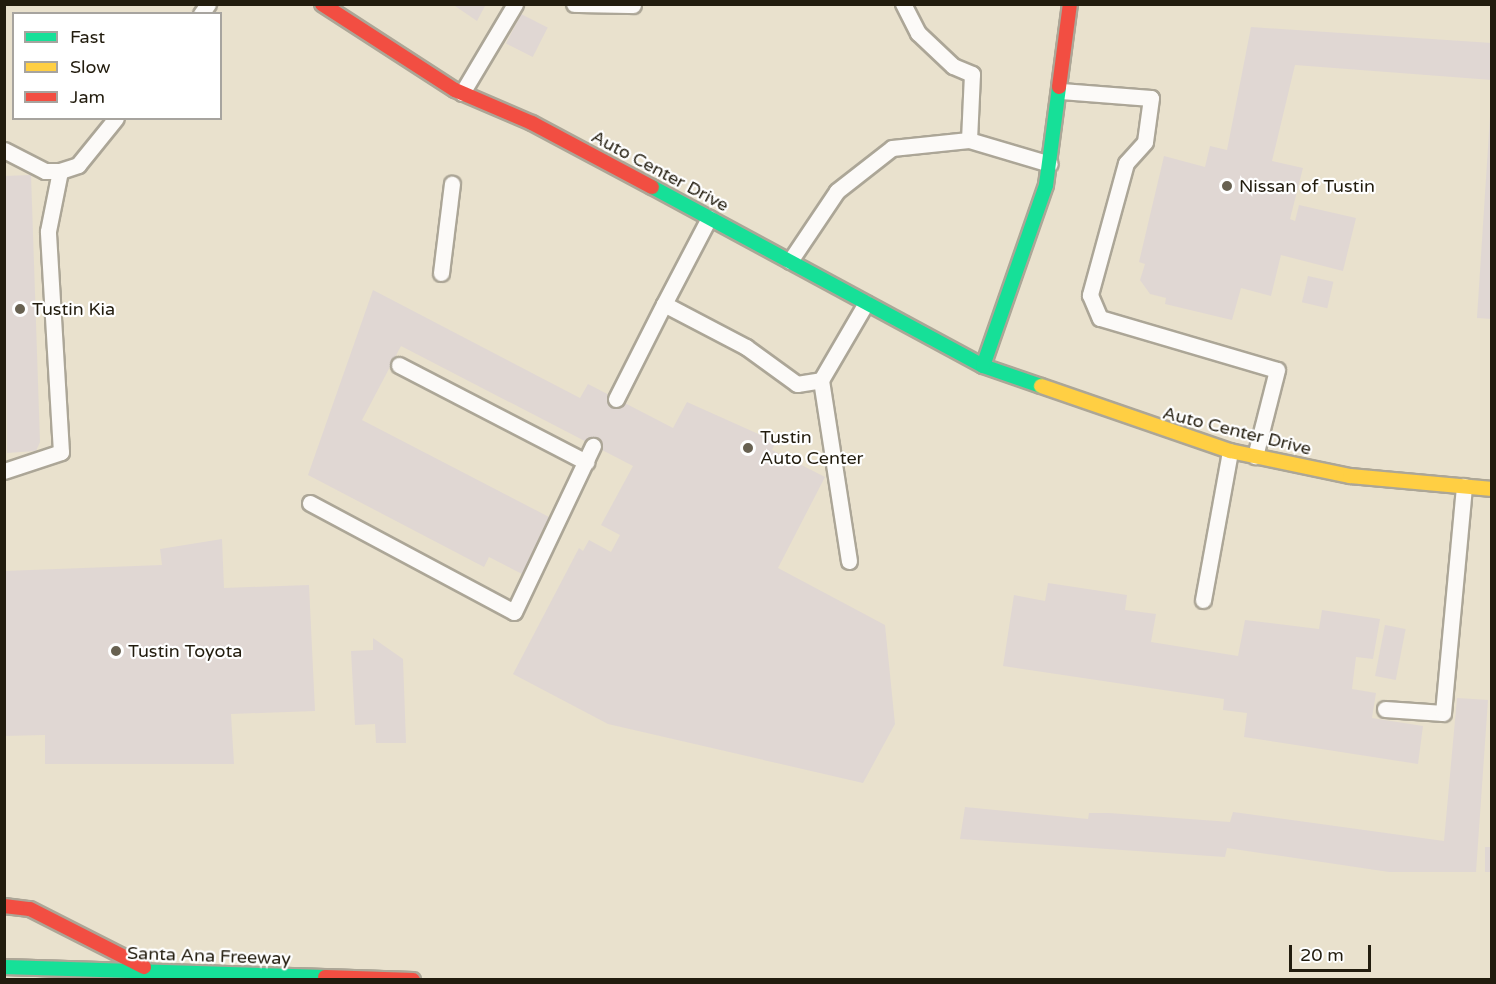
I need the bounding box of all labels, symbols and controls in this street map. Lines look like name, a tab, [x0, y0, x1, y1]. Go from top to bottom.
legend	[12, 12, 222, 120]
text: Fast	[70, 26, 105, 48]
text: Slow	[70, 56, 111, 78]
text: Jam	[70, 86, 105, 108]
street label: Auto Center Drive	[588, 126, 732, 216]
place label: Nissan of Tustin	[1239, 175, 1375, 197]
marker: Nissan of Tustin	[1220, 179, 1234, 193]
place label: Tustin Kia	[32, 298, 115, 320]
marker: Tustin Kia	[13, 302, 27, 316]
street label: Auto Center Drive	[1160, 402, 1314, 460]
place label: Tustin Auto Center	[760, 427, 863, 470]
marker: Tustin Auto Center	[741, 441, 755, 455]
place label: Tustin Toyota	[128, 640, 242, 662]
marker: Tustin Toyota	[109, 644, 123, 658]
scale bar	[1292, 933, 1374, 971]
street label: Santa Ana Freeway	[127, 942, 291, 970]
text: 20 m	[1300, 944, 1344, 966]

